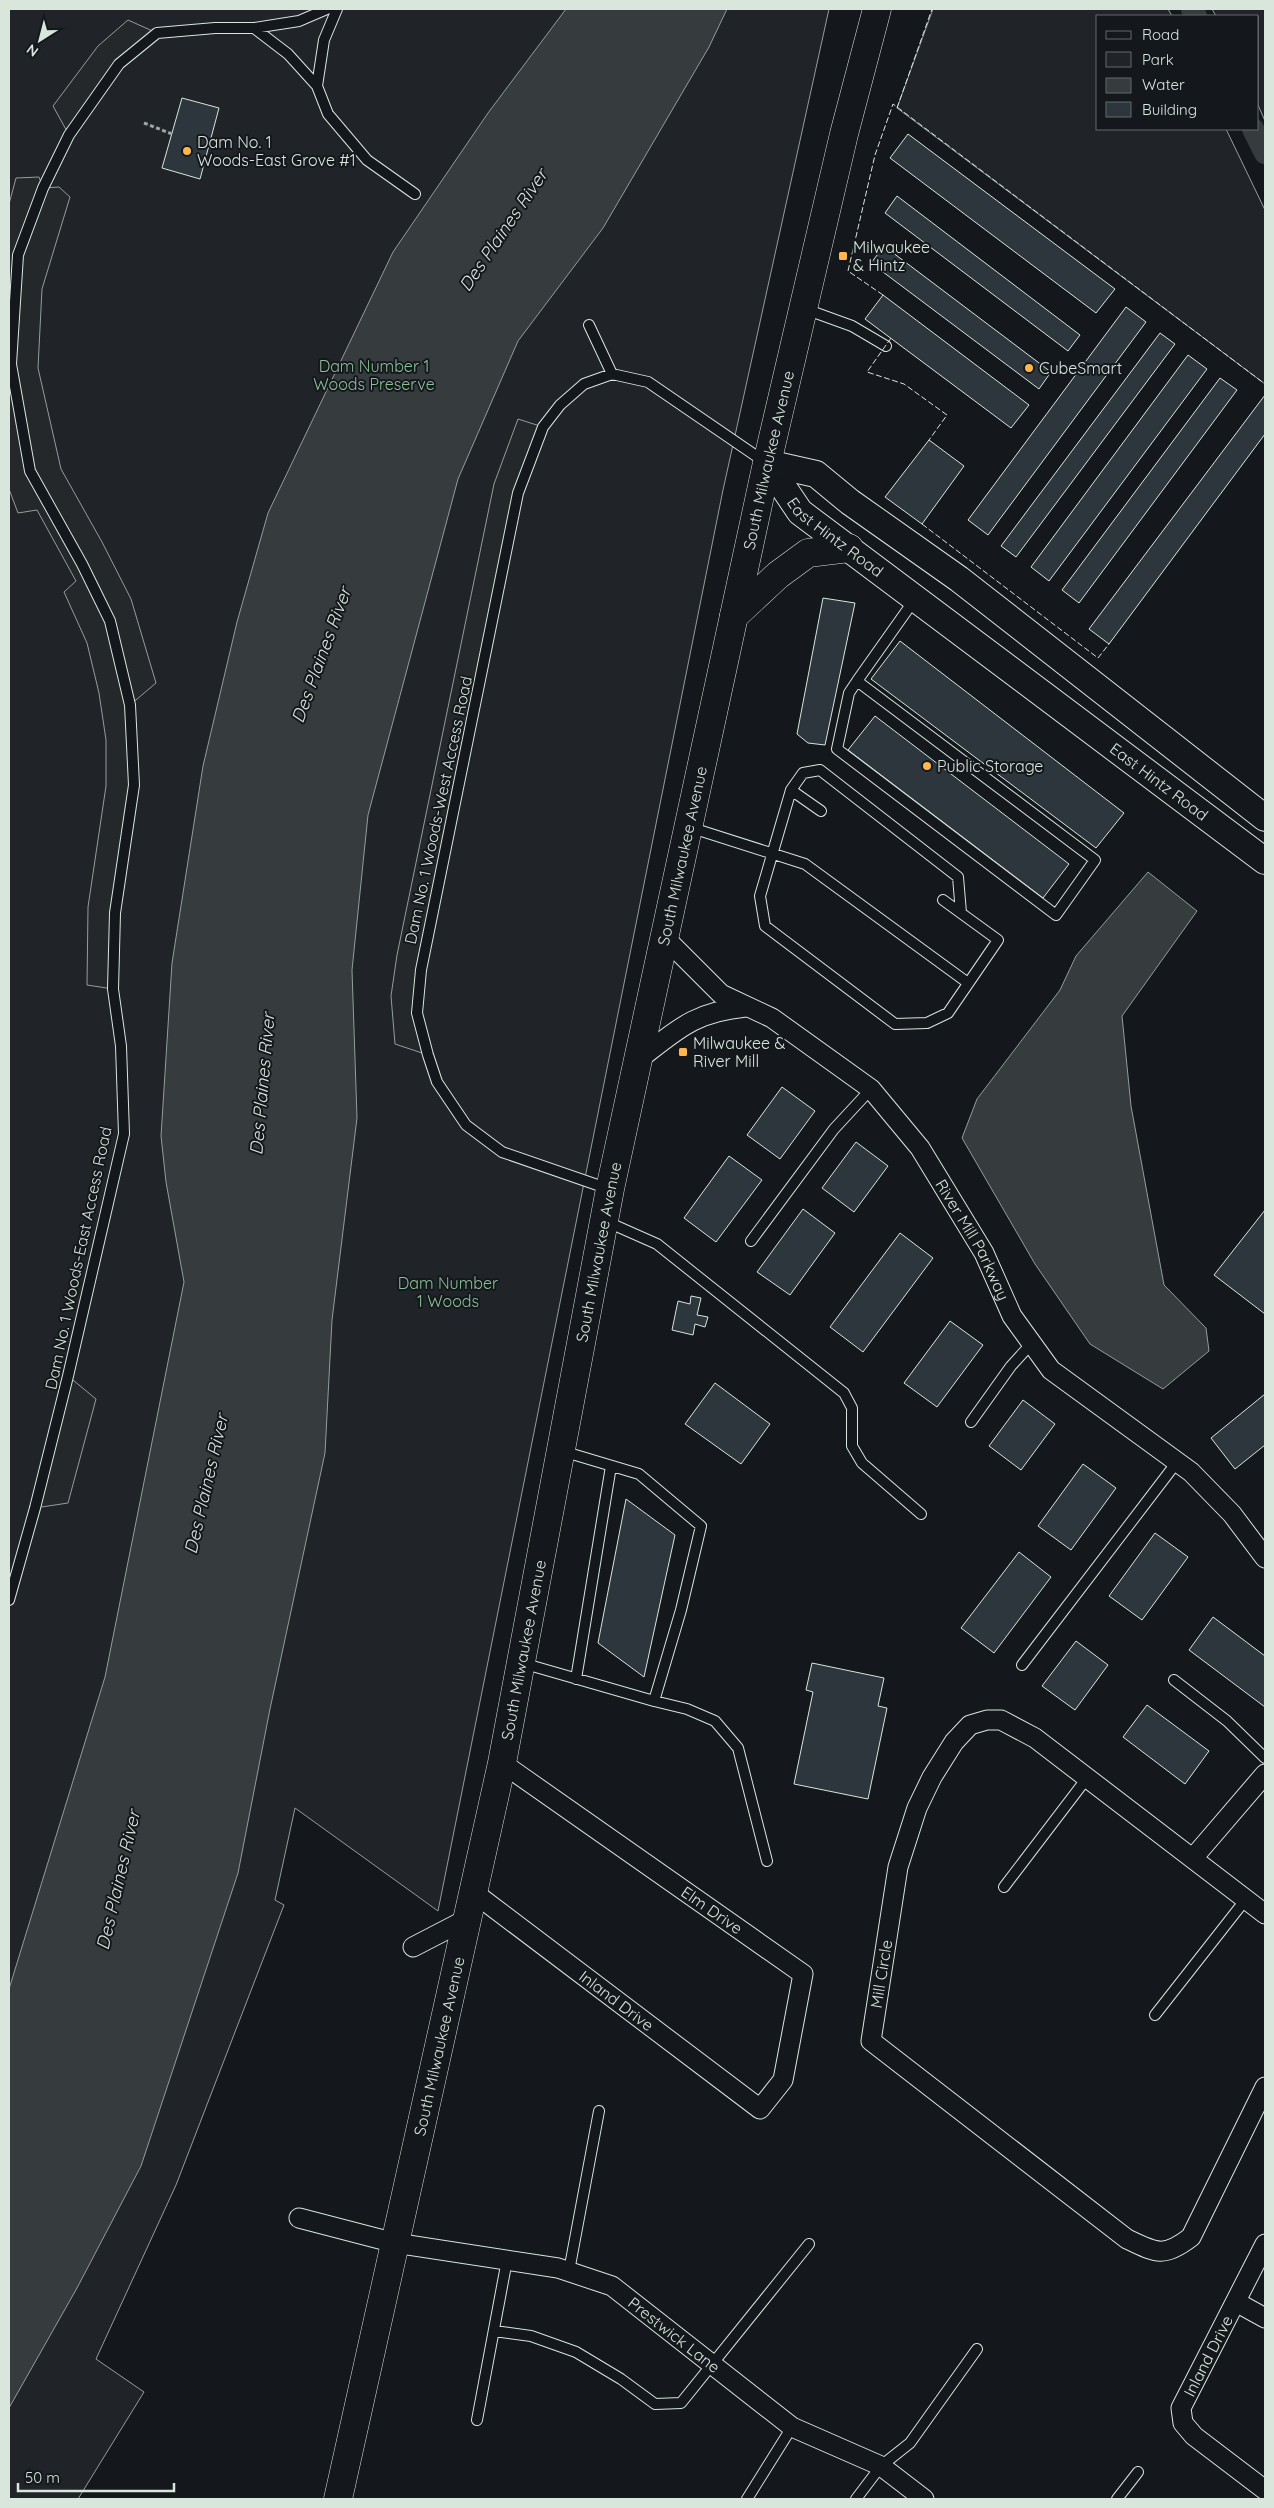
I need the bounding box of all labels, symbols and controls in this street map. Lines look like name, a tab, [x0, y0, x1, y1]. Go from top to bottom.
north arrow	[15, 15, 65, 65]
legend	[1096, 15, 1259, 130]
text: Road	[1142, 25, 1179, 44]
text: N	[23, 40, 42, 61]
text: Park	[1142, 50, 1174, 69]
text: Water	[1142, 75, 1185, 94]
text: Building	[1142, 100, 1197, 119]
place label: Dam No. 1 Woods-East Grove #1	[197, 132, 356, 170]
marker: Dam No. 1 Woods-East Grove #1	[181, 145, 193, 157]
water label: Des Plaines River	[454, 163, 554, 296]
place label: Milwaukee & Hintz	[853, 237, 930, 275]
marker: Milwaukee & Hintz	[837, 250, 849, 262]
park label: Dam Number 1 Woods Preserve	[313, 356, 435, 394]
place label: CubeSmart	[1039, 358, 1122, 378]
marker: CubeSmart	[1023, 362, 1035, 374]
street label: South Milwaukee Avenue	[739, 369, 798, 552]
street label: East Hintz Road	[783, 493, 887, 581]
water label: Des Plaines River	[286, 582, 357, 726]
street label: Dam No. 1 Woods-West Access Road	[400, 674, 476, 946]
street label: East Hintz Road	[1106, 738, 1212, 825]
place label: Public Storage	[937, 756, 1043, 776]
marker: Public Storage	[921, 760, 933, 772]
street label: South Milwaukee Avenue	[653, 764, 711, 947]
water label: Des Plaines River	[244, 1010, 280, 1156]
place label: Milwaukee & River Mill	[693, 1033, 785, 1071]
marker: Milwaukee & River Mill	[677, 1046, 689, 1058]
street label: Dam No. 1 Woods-East Access Road	[40, 1125, 116, 1391]
street label: South Milwaukee Avenue	[571, 1160, 626, 1344]
street label: River Mill Parkway	[931, 1175, 1014, 1303]
park label: Dam Number 1 Woods	[398, 1273, 498, 1311]
water label: Des Plaines River	[179, 1410, 234, 1556]
street label: South Milwaukee Avenue	[497, 1558, 550, 1742]
water label: Des Plaines River	[91, 1806, 146, 1952]
street label: Elm Drive	[677, 1882, 747, 1938]
street label: Mill Circle	[866, 1938, 896, 2010]
street label: South Milwaukee Avenue	[409, 1955, 469, 2138]
street label: Inland Drive	[575, 1966, 658, 2035]
street label: Prestwick Lane	[624, 2293, 724, 2377]
street label: Inland Drive	[1179, 2312, 1237, 2400]
scale bar	[18, 2460, 174, 2492]
text: 50 m	[25, 2468, 60, 2487]

